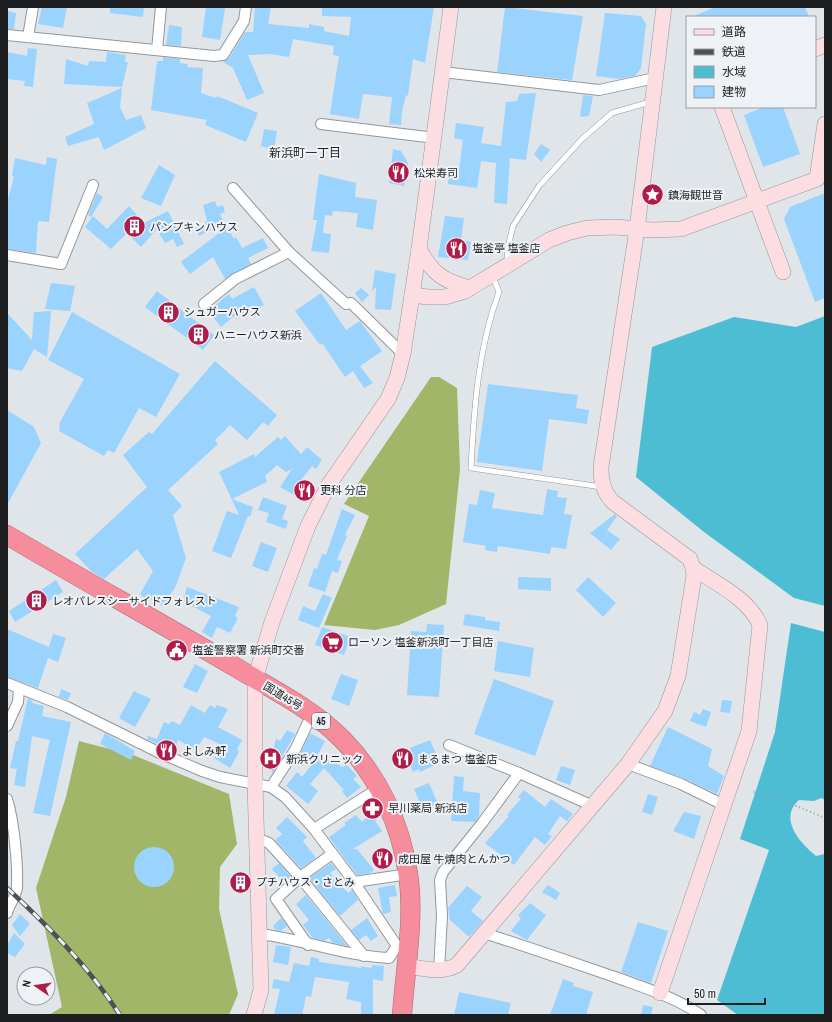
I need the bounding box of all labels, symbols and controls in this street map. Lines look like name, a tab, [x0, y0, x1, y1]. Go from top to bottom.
legend	[686, 16, 816, 108]
text: 道路	[722, 24, 746, 40]
text: 鉄道	[722, 44, 746, 60]
text: 水域	[722, 64, 746, 80]
text: 建物	[722, 84, 746, 100]
district label: 新浜町一丁目	[269, 145, 341, 161]
restaurant icon: 松栄寿司	[386, 160, 412, 186]
place label: 松栄寿司	[414, 166, 458, 180]
place icon: 鎮海観世音	[639, 182, 665, 208]
place label: 鎮海観世音	[668, 188, 723, 202]
building icon: パンプキンハウス	[122, 214, 148, 240]
place label: パンプキンハウス	[150, 220, 238, 234]
restaurant icon: 塩釜亭 塩釜店	[443, 235, 469, 261]
place label: 塩釜亭 塩釜店	[472, 241, 541, 255]
building icon: シュガーハウス	[155, 299, 181, 325]
place label: シュガーハウス	[184, 305, 261, 319]
building icon: ハニーハウス新浜	[185, 322, 211, 348]
place label: ハニーハウス新浜	[214, 328, 302, 342]
restaurant icon: 更科 分店	[292, 477, 318, 503]
place label: 更科 分店	[320, 483, 367, 497]
building icon: レオパレスシーサイドフォレスト	[23, 588, 49, 614]
place label: レオパレスシーサイドフォレスト	[52, 594, 217, 608]
supermarket icon: ローソン 塩釜新浜町一丁目店	[320, 629, 346, 655]
place label: ローソン 塩釜新浜町一丁目店	[348, 635, 494, 649]
public building icon: 塩釜警察署 新浜町交番	[163, 637, 189, 663]
place label: 塩釜警察署 新浜町交番	[192, 643, 305, 657]
street label: 国道45号	[261, 679, 305, 713]
road number: 45	[312, 713, 330, 729]
restaurant icon: よしみ軒	[154, 738, 180, 764]
place label: よしみ軒	[182, 744, 227, 758]
hospital icon: 新浜クリニック	[258, 746, 284, 772]
restaurant icon: まるまつ 塩釜店	[389, 746, 415, 772]
place label: 新浜クリニック	[286, 752, 363, 766]
place label: まるまつ 塩釜店	[418, 752, 498, 766]
pharmacy icon: 早川薬局 新浜店	[360, 795, 386, 821]
place label: 早川薬局 新浜店	[388, 801, 468, 815]
restaurant icon: 成田屋 牛焼肉とんかつ	[369, 846, 395, 872]
place label: 成田屋 牛焼肉とんかつ	[398, 852, 511, 866]
building icon: プチハウス・さとみ	[227, 869, 253, 895]
place label: プチハウス・さとみ	[256, 875, 355, 889]
north arrow	[16, 966, 56, 1006]
text: N	[19, 979, 34, 988]
scale bar	[688, 980, 765, 1006]
text: 50 m	[694, 986, 716, 1002]

